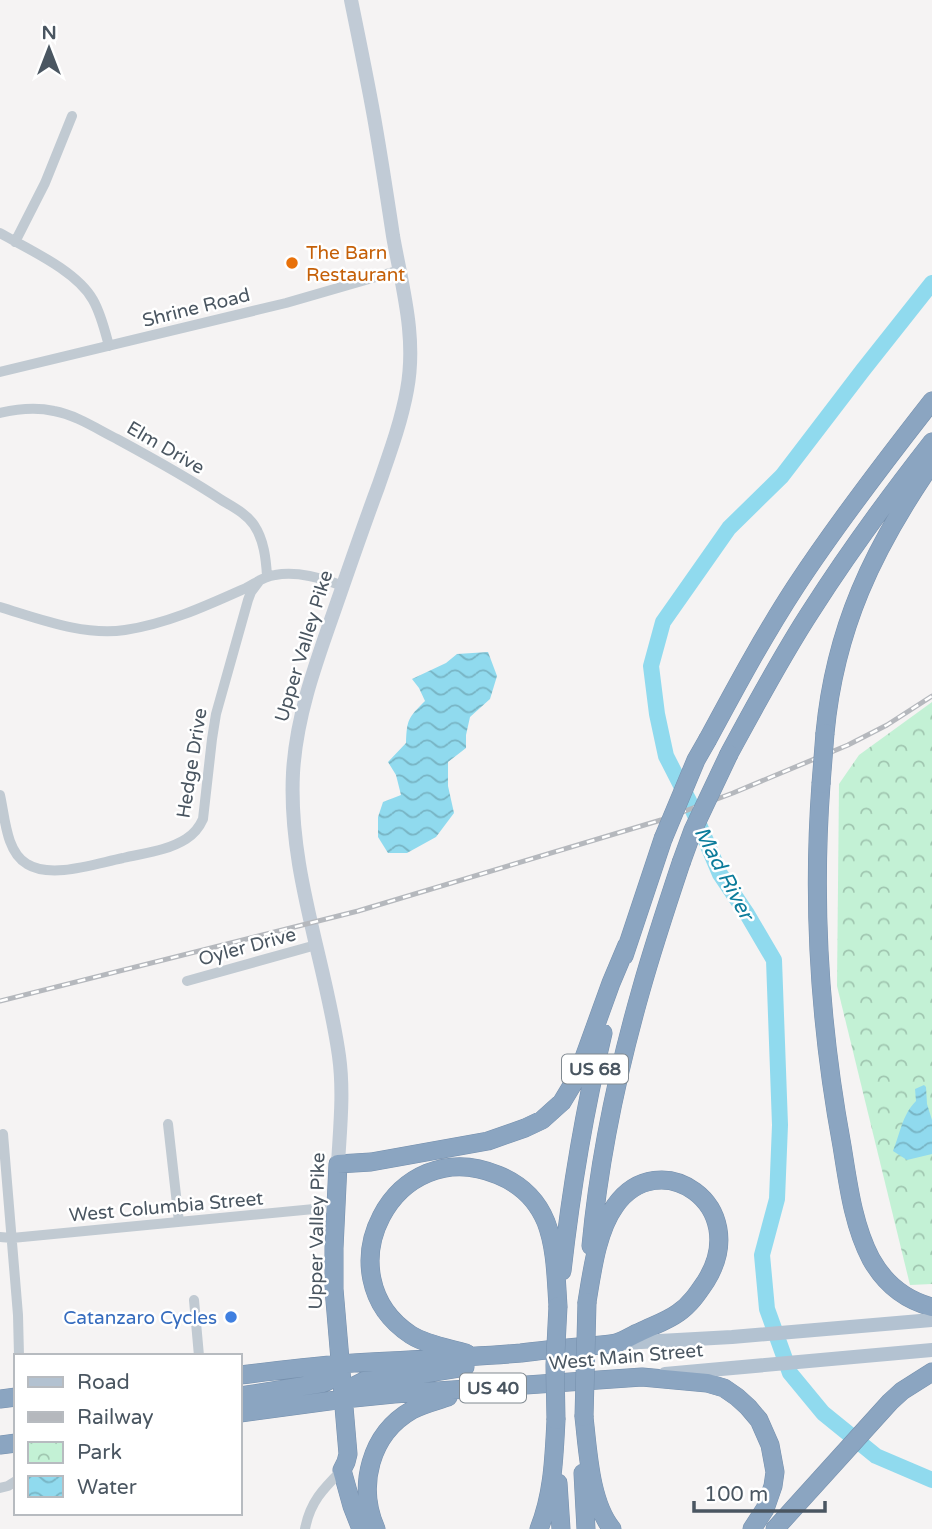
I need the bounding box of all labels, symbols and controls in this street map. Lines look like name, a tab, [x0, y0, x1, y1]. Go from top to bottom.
north arrow	[14, 14, 84, 84]
text: N	[41, 22, 57, 44]
place label: The Barn Restaurant	[306, 242, 405, 286]
marker: The Barn Restaurant	[284, 255, 300, 271]
street label: Shrine Road	[140, 284, 252, 332]
street label: Elm Drive	[123, 417, 208, 479]
street label: Upper Valley Pike	[270, 568, 337, 725]
street label: Hedge Drive	[172, 706, 212, 820]
water label: Mad River	[689, 822, 760, 927]
street label: Oyler Drive	[196, 923, 298, 971]
road number: US 68	[562, 1054, 628, 1084]
street label: Upper Valley Pike	[305, 1152, 329, 1310]
street label: West Columbia Street	[68, 1188, 264, 1226]
place label: Catanzaro Cycles	[63, 1307, 217, 1329]
marker: Catanzaro Cycles	[223, 1309, 239, 1325]
street label: West Main Street	[548, 1339, 704, 1375]
legend	[14, 1354, 242, 1515]
text: Road	[77, 1370, 130, 1395]
road number: US 40	[460, 1373, 526, 1402]
text: Railway	[77, 1405, 154, 1430]
text: Park	[77, 1440, 122, 1465]
scale bar	[694, 1470, 825, 1514]
text: Water	[77, 1475, 137, 1500]
text: 100 m	[704, 1482, 768, 1507]

